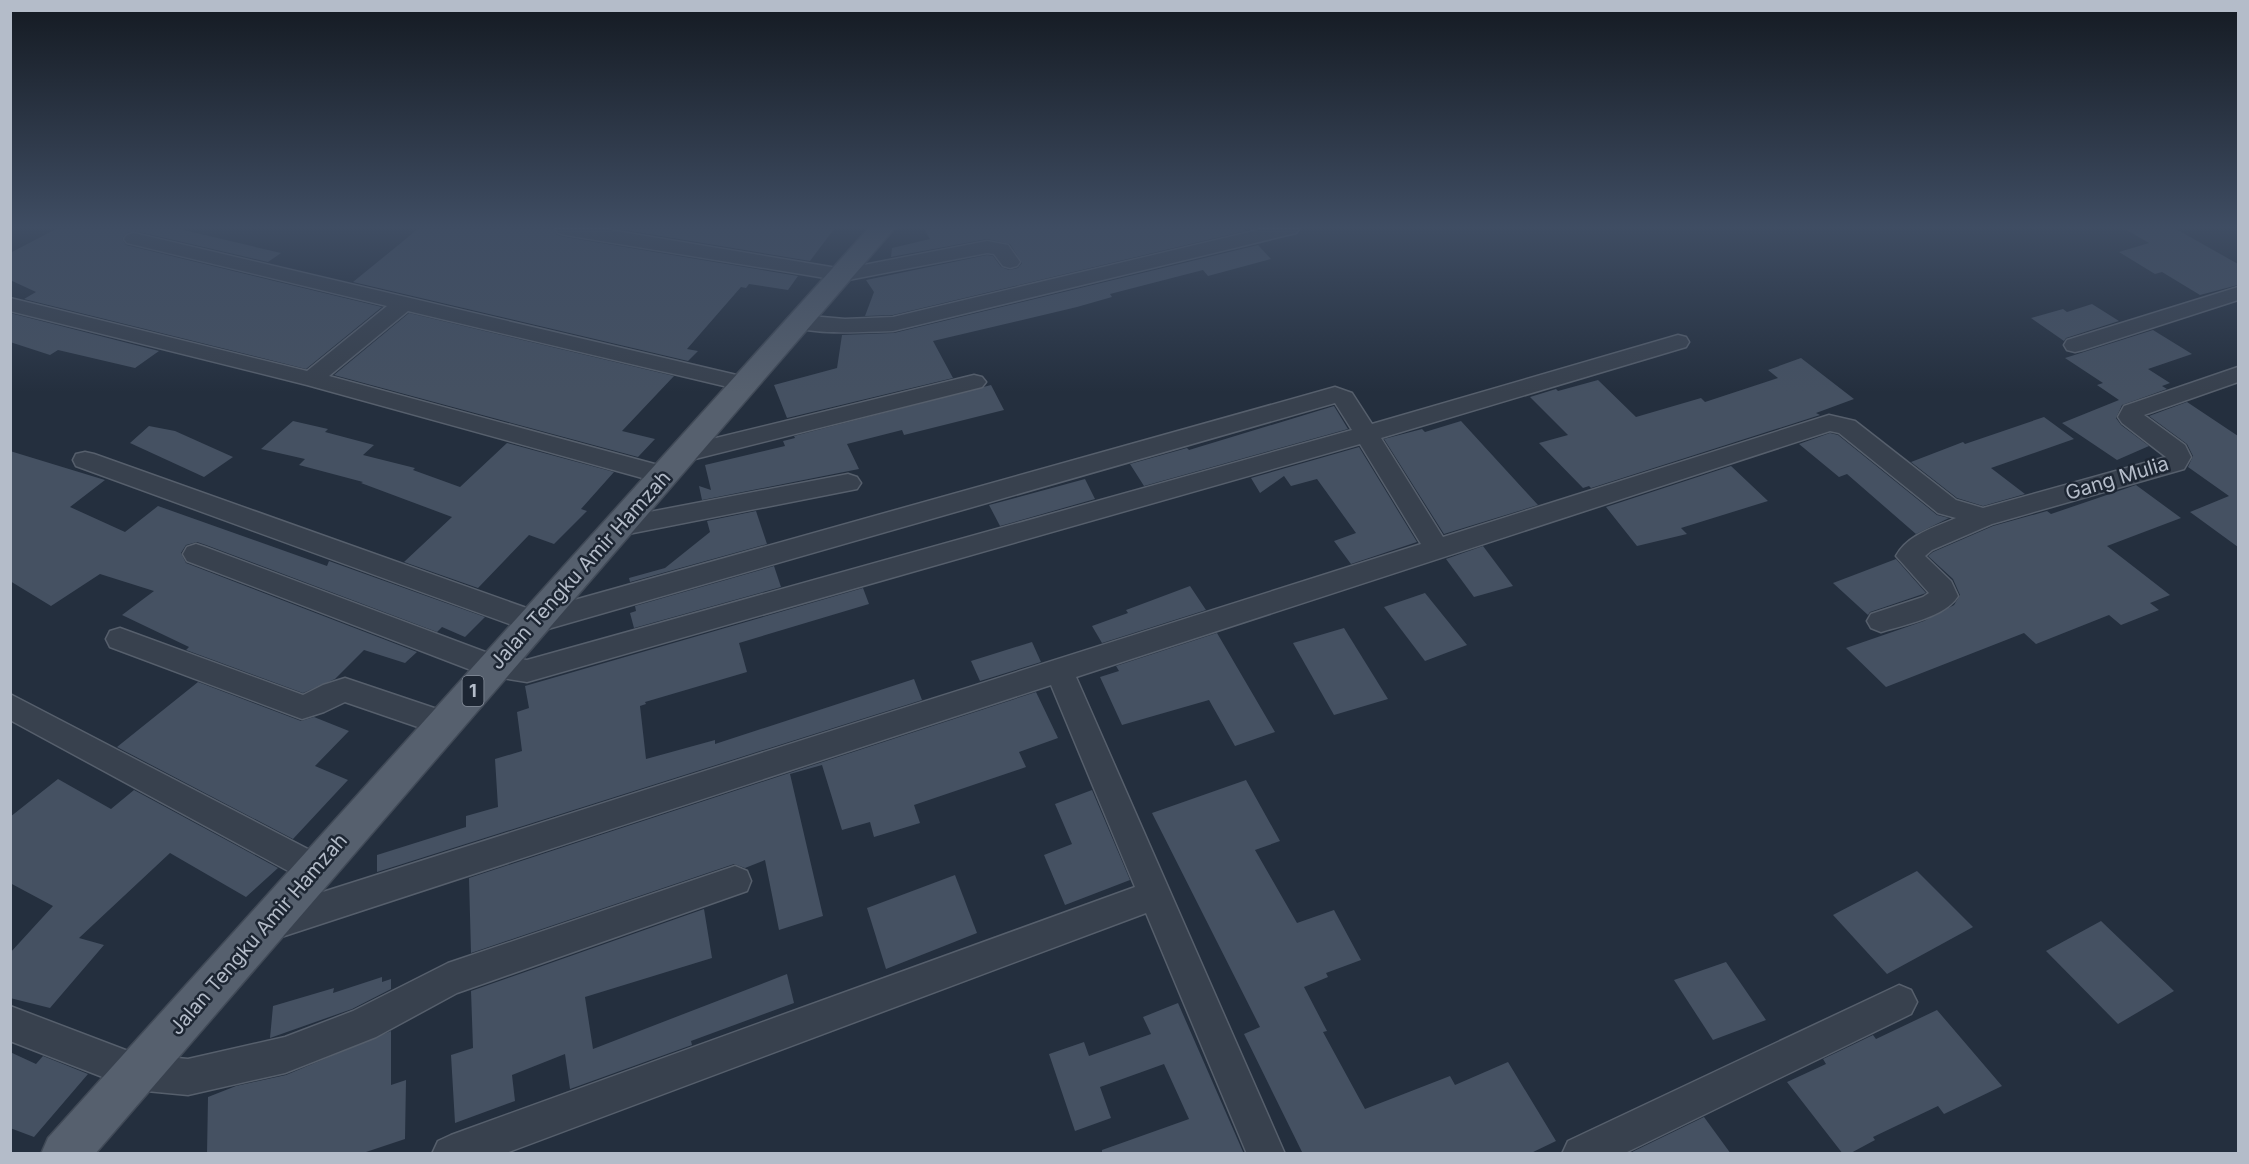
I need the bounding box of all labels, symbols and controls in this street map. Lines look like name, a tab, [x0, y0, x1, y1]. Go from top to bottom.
street label: Gang Mulia	[2062, 451, 2172, 505]
street label: Jalan Tengku Amir Hamzah	[485, 466, 675, 674]
road number: 1	[462, 676, 484, 706]
street label: Jalan Tengku Amir Hamzah	[164, 828, 352, 1040]

